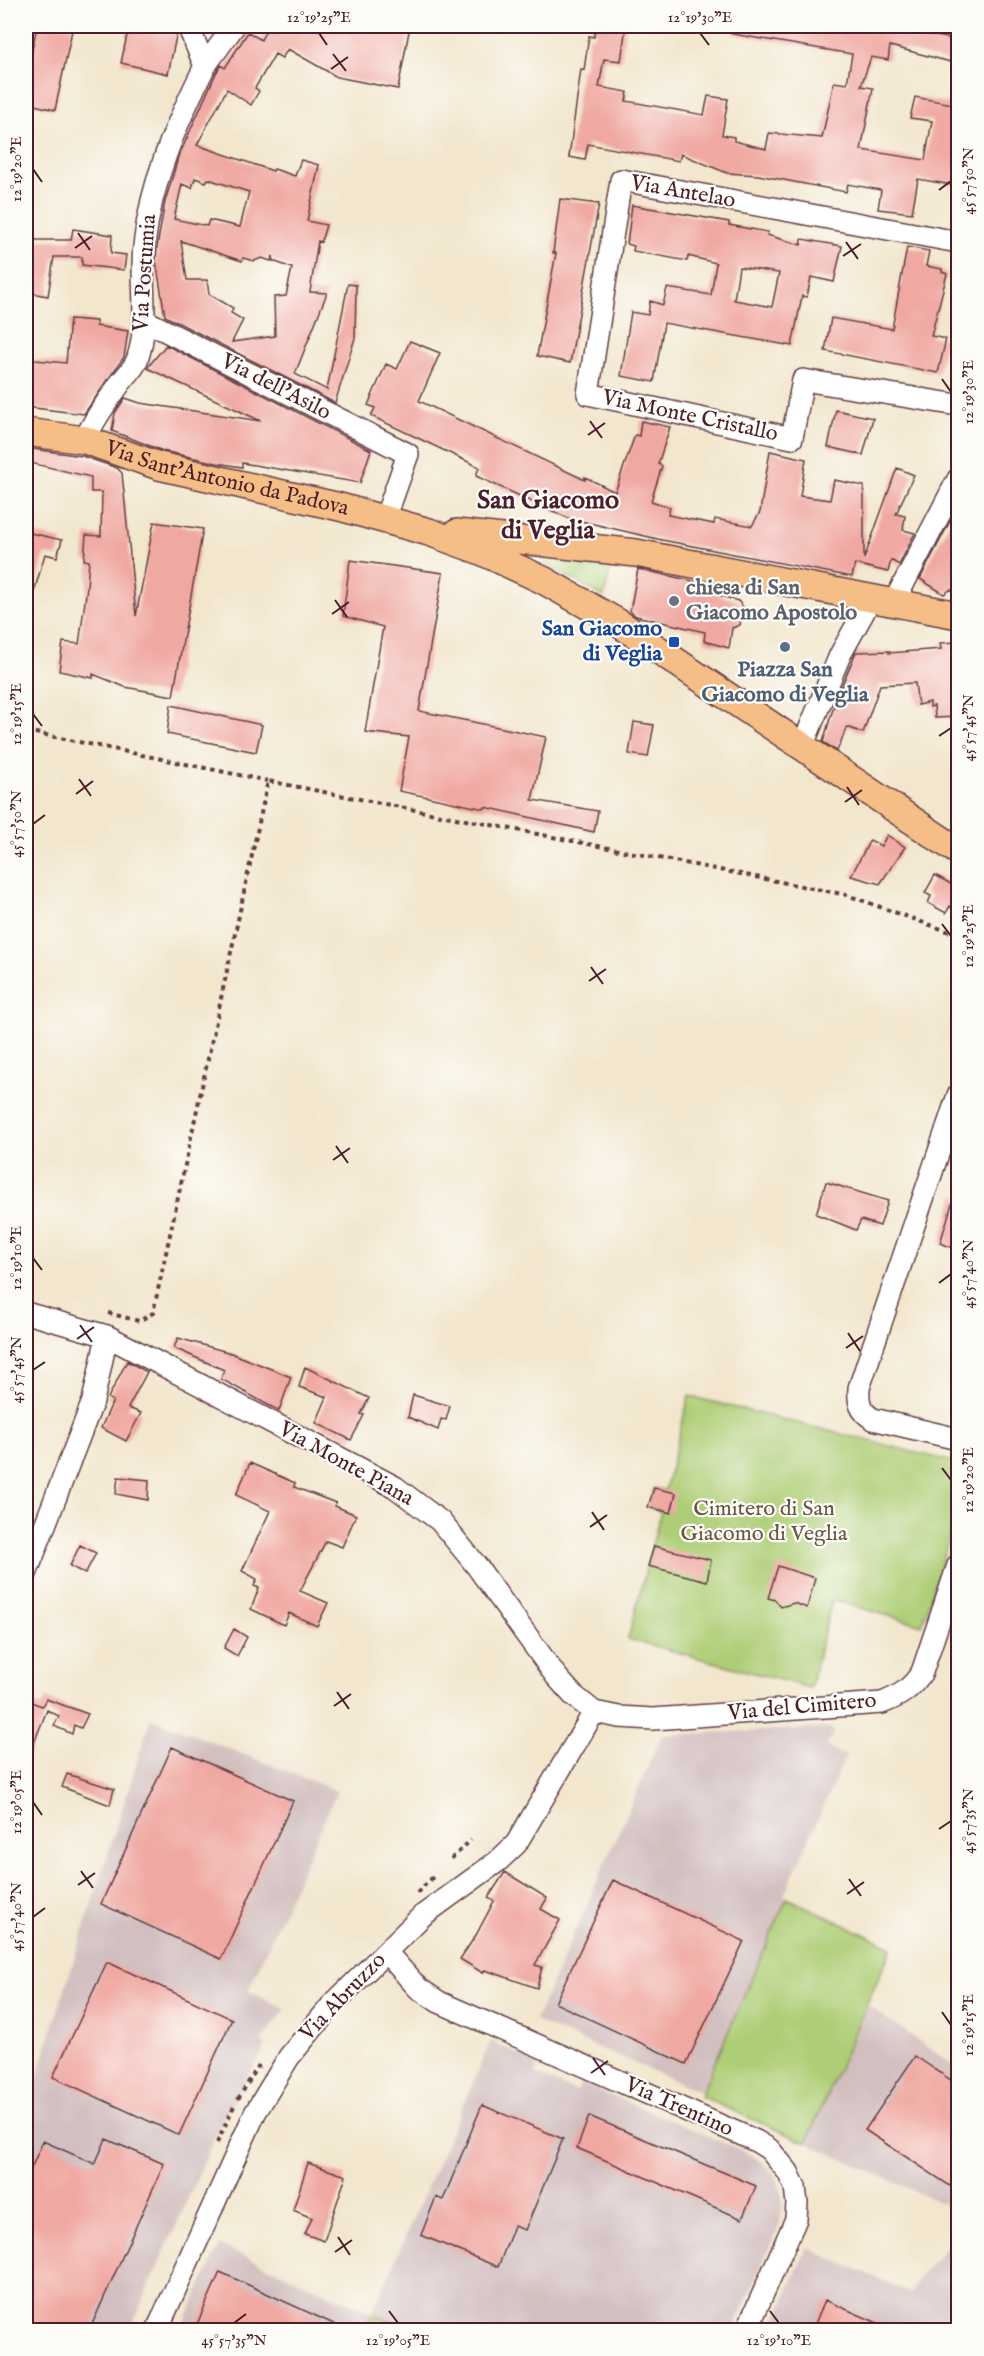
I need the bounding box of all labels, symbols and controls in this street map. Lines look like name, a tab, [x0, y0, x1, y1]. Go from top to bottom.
text: 12°19'25"E	[287, 8, 351, 27]
text: 12°19'30"E	[668, 8, 732, 27]
text: 12°19'20"E	[7, 136, 26, 202]
text: 45°57'50"N	[959, 147, 978, 215]
street label: Via Antelao	[627, 169, 738, 215]
street label: Via Postumia	[127, 213, 163, 334]
street label: Via dell'Asilo	[215, 347, 336, 427]
text: 12°19'30"E	[959, 360, 978, 424]
street label: Via Monte Cristallo	[599, 383, 781, 448]
street label: Via Sant'Antonio da Padova	[100, 434, 353, 523]
district label: San Giacomo di Veglia	[477, 484, 619, 547]
place label: chiesa di San Giacomo Apostolo	[686, 574, 857, 627]
marker: chiesa di San Giacomo Apostolo	[667, 594, 681, 608]
place label: San Giacomo di Veglia	[542, 615, 662, 668]
marker: San Giacomo di Veglia	[667, 635, 681, 649]
marker: Piazza San Giacomo di Veglia	[778, 640, 792, 654]
place label: Piazza San Giacomo di Veglia	[702, 656, 869, 709]
text: 12°19'15"E	[7, 683, 26, 745]
text: 45°57'45"N	[959, 694, 978, 762]
text: 45°57'50"N	[7, 790, 26, 858]
text: 12°19'25"E	[959, 904, 978, 968]
text: 12°19'10"E	[7, 1226, 26, 1290]
text: 45°57'40"N	[959, 1239, 978, 1309]
text: 45°57'45"N	[7, 1336, 26, 1404]
street label: Via Monte Piana	[273, 1415, 419, 1513]
text: 12°19'20"E	[959, 1447, 978, 1513]
park label: Cimitero di San Giacomo di Veglia	[681, 1495, 848, 1548]
street label: Via del Cimitero	[725, 1687, 878, 1728]
text: 12°19'05"E	[7, 1770, 26, 1834]
text: 45°57'35"N	[959, 1788, 978, 1854]
text: 45°57'40"N	[7, 1882, 26, 1952]
street label: Via Abruzzo	[293, 1947, 392, 2048]
text: 12°19'15"E	[959, 1994, 978, 2056]
street label: Via Trentino	[620, 2070, 738, 2143]
text: 45°57'35"N	[201, 2331, 267, 2350]
text: 12°19'05"E	[366, 2331, 430, 2350]
text: 12°19'10"E	[747, 2331, 811, 2350]

